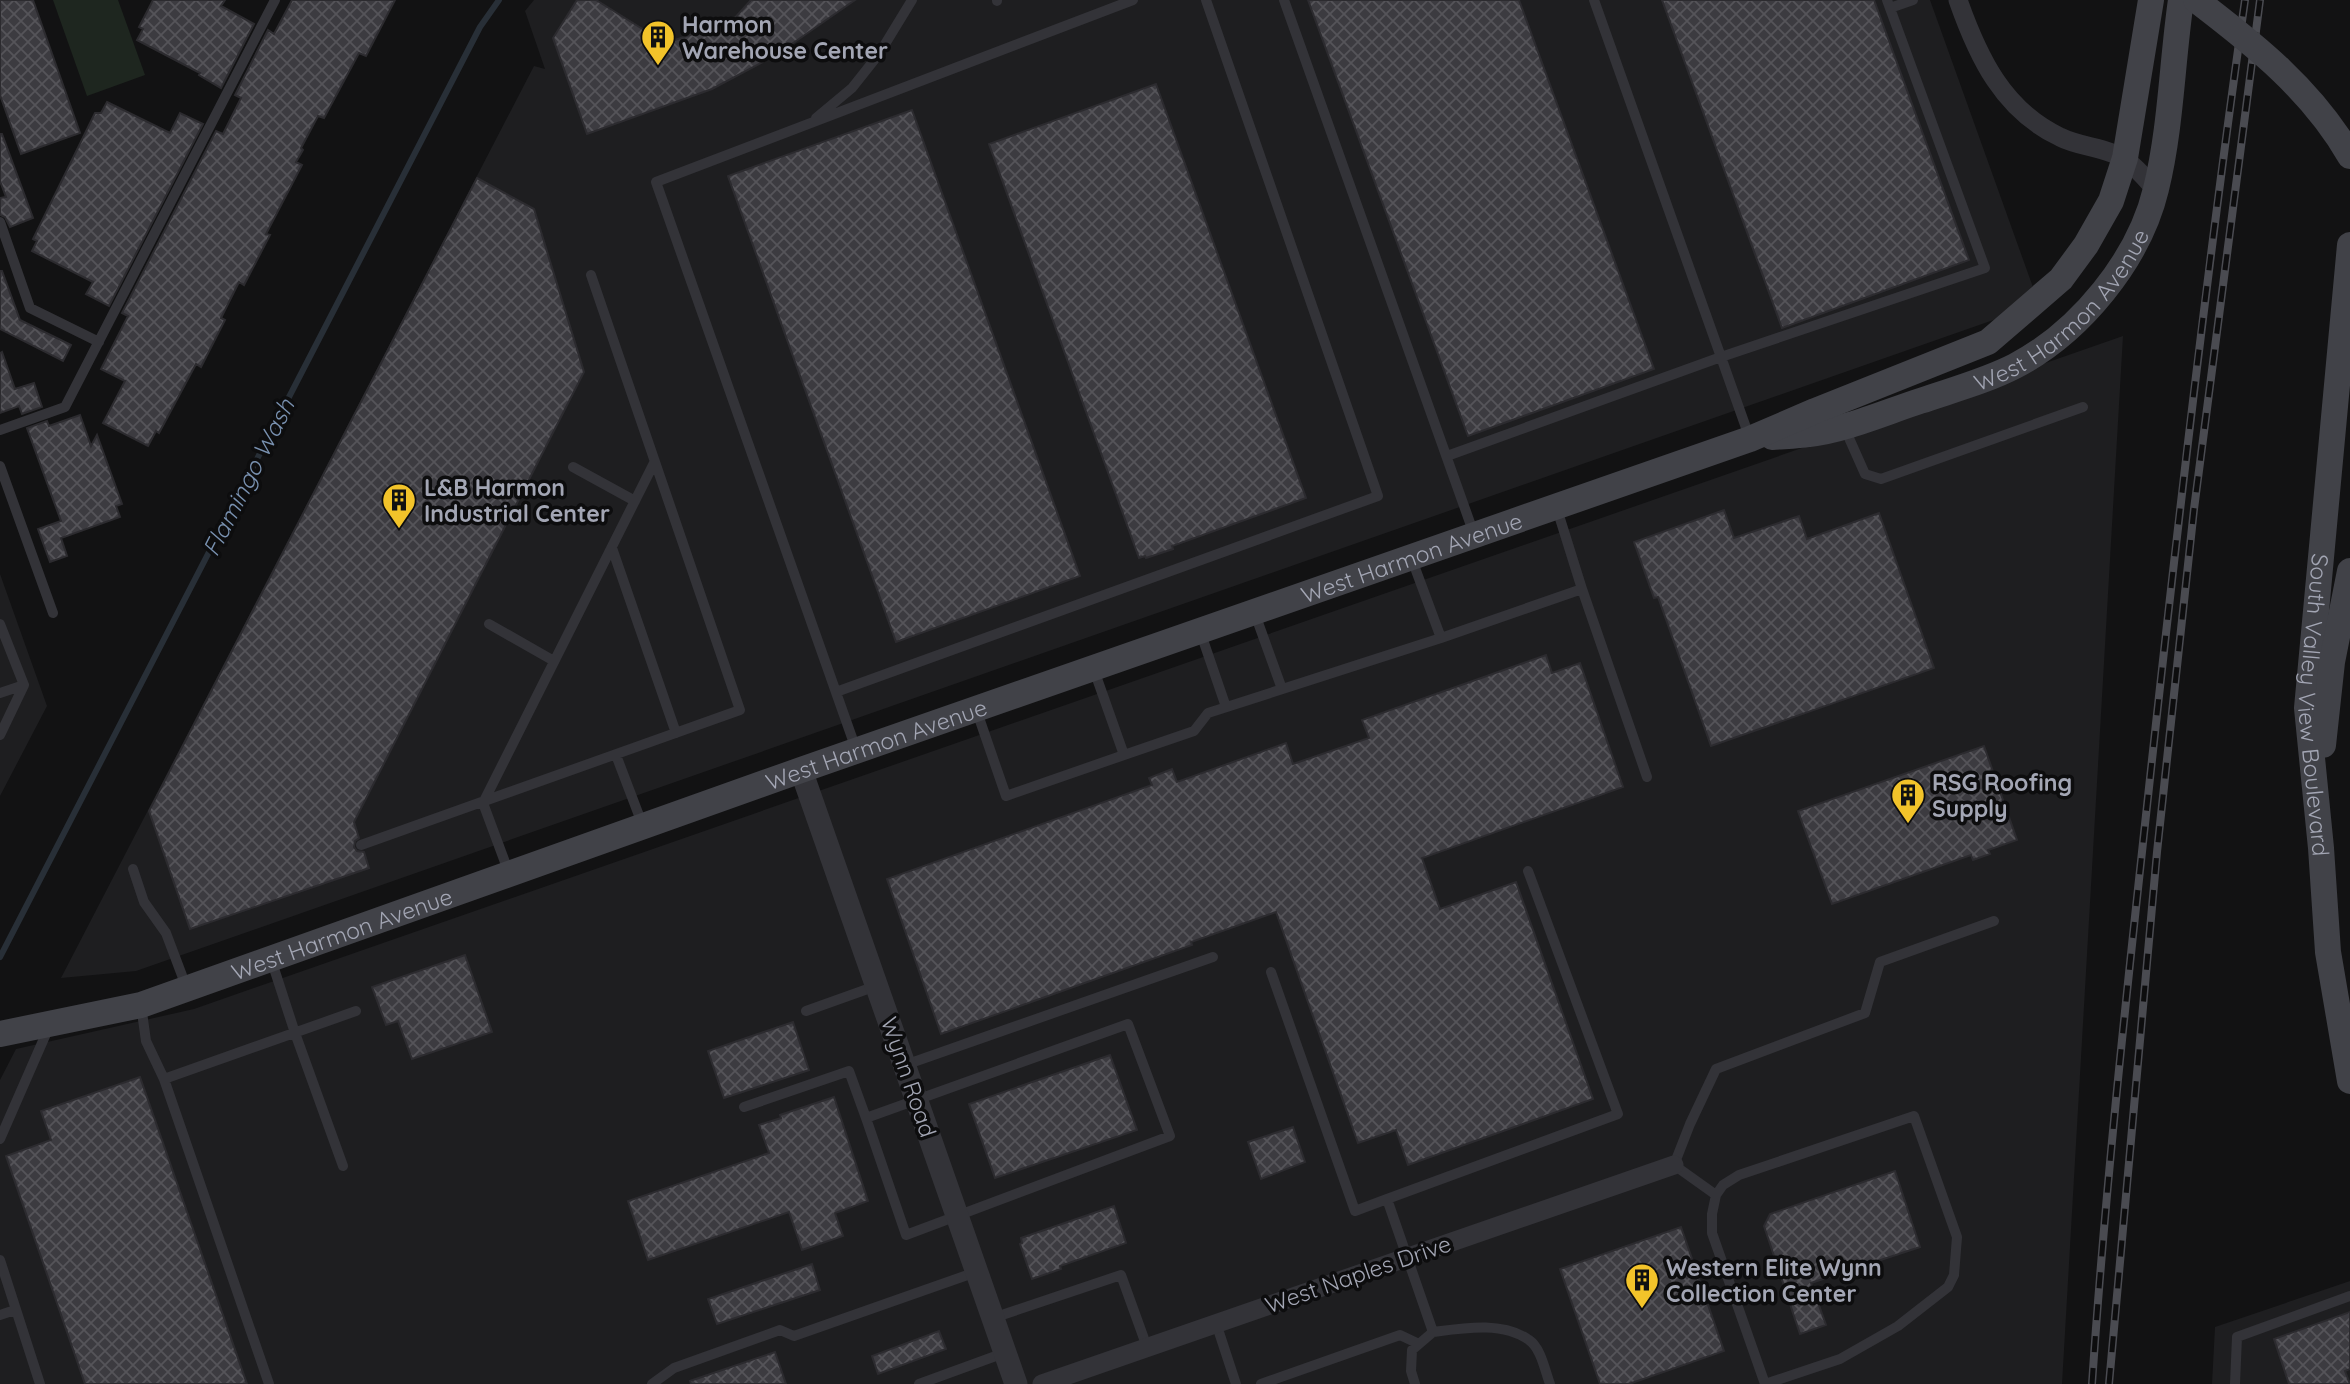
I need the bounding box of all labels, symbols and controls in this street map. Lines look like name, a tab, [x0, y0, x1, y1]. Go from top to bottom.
place label: Harmon Warehouse Center	[682, 10, 888, 65]
building icon: Harmon Warehouse Center	[639, 18, 677, 67]
street label: West Harmon Avenue	[1970, 224, 2155, 397]
water label: Flamingo Wash	[195, 393, 301, 561]
place label: L&B Harmon Industrial Center	[424, 473, 610, 528]
building icon: L&B Harmon Industrial Center	[380, 481, 418, 530]
street label: West Harmon Avenue	[1297, 505, 1526, 609]
street label: South Valley View Boulevard	[2292, 552, 2336, 857]
street label: West Harmon Avenue	[762, 692, 990, 796]
place label: RSG Roofing Supply	[1932, 768, 2072, 823]
building icon: RSG Roofing Supply	[1889, 776, 1927, 825]
street label: West Harmon Avenue	[227, 881, 456, 986]
street label: Wynn Road	[875, 1013, 943, 1141]
street label: West Naples Drive	[1261, 1229, 1455, 1319]
place label: Western Elite Wynn Collection Center	[1666, 1253, 1882, 1308]
building icon: Western Elite Wynn Collection Center	[1623, 1261, 1661, 1310]

